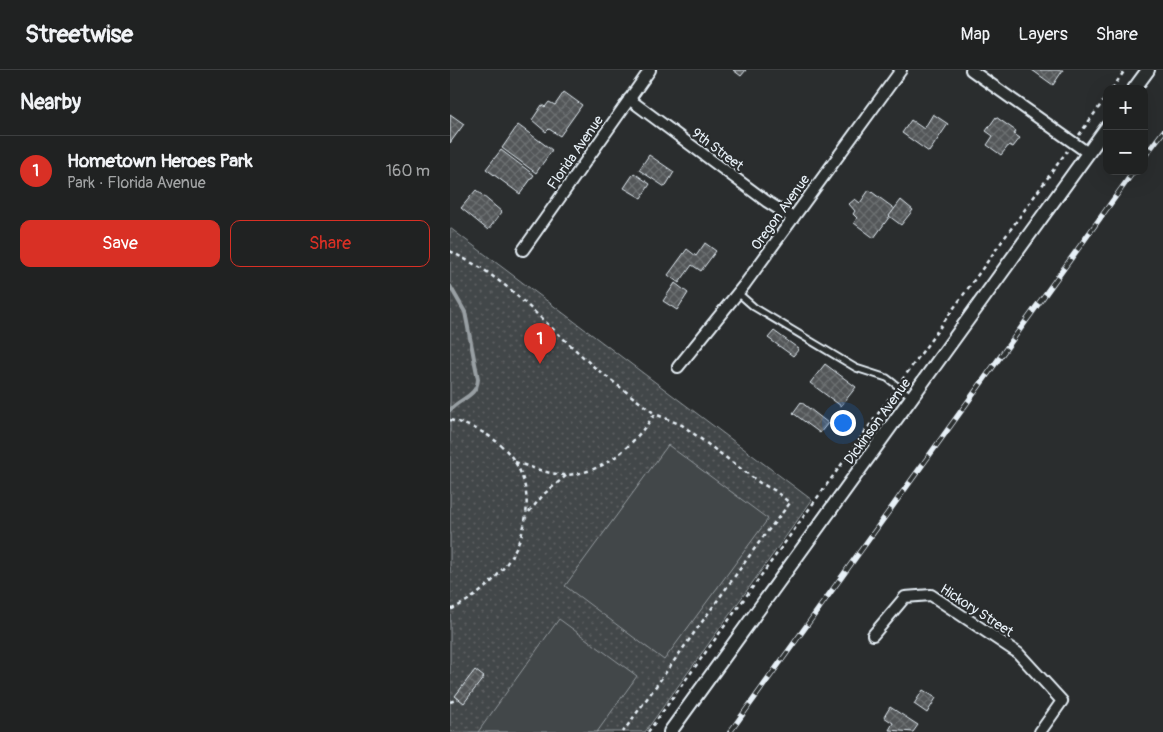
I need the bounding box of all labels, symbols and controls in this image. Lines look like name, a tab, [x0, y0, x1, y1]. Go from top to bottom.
text: Streetwise	[25, 20, 133, 49]
text: Map	[961, 23, 990, 46]
text: Layers	[1018, 23, 1068, 46]
text: Share	[1096, 23, 1138, 46]
map controls	[1103, 85, 1148, 175]
button: +	[1103, 85, 1148, 130]
text: Nearby	[20, 89, 81, 116]
street label: Florida Avenue	[544, 112, 607, 192]
street label: 9th Street	[688, 124, 747, 175]
button: −	[1103, 130, 1148, 175]
text: Hometown Heroes Park	[67, 149, 253, 173]
text: 1	[33, 161, 39, 181]
text: 160 m	[386, 161, 430, 181]
street label: Oregon Avenue	[747, 171, 813, 253]
text: Park · Florida Avenue	[67, 173, 206, 193]
button: Save	[20, 220, 220, 267]
button: Share	[230, 220, 430, 267]
pin: 1	[524, 323, 556, 364]
street label: Dickinson Avenue	[841, 375, 914, 467]
your location	[830, 410, 856, 436]
street label: Hickory Street	[937, 580, 1017, 641]

